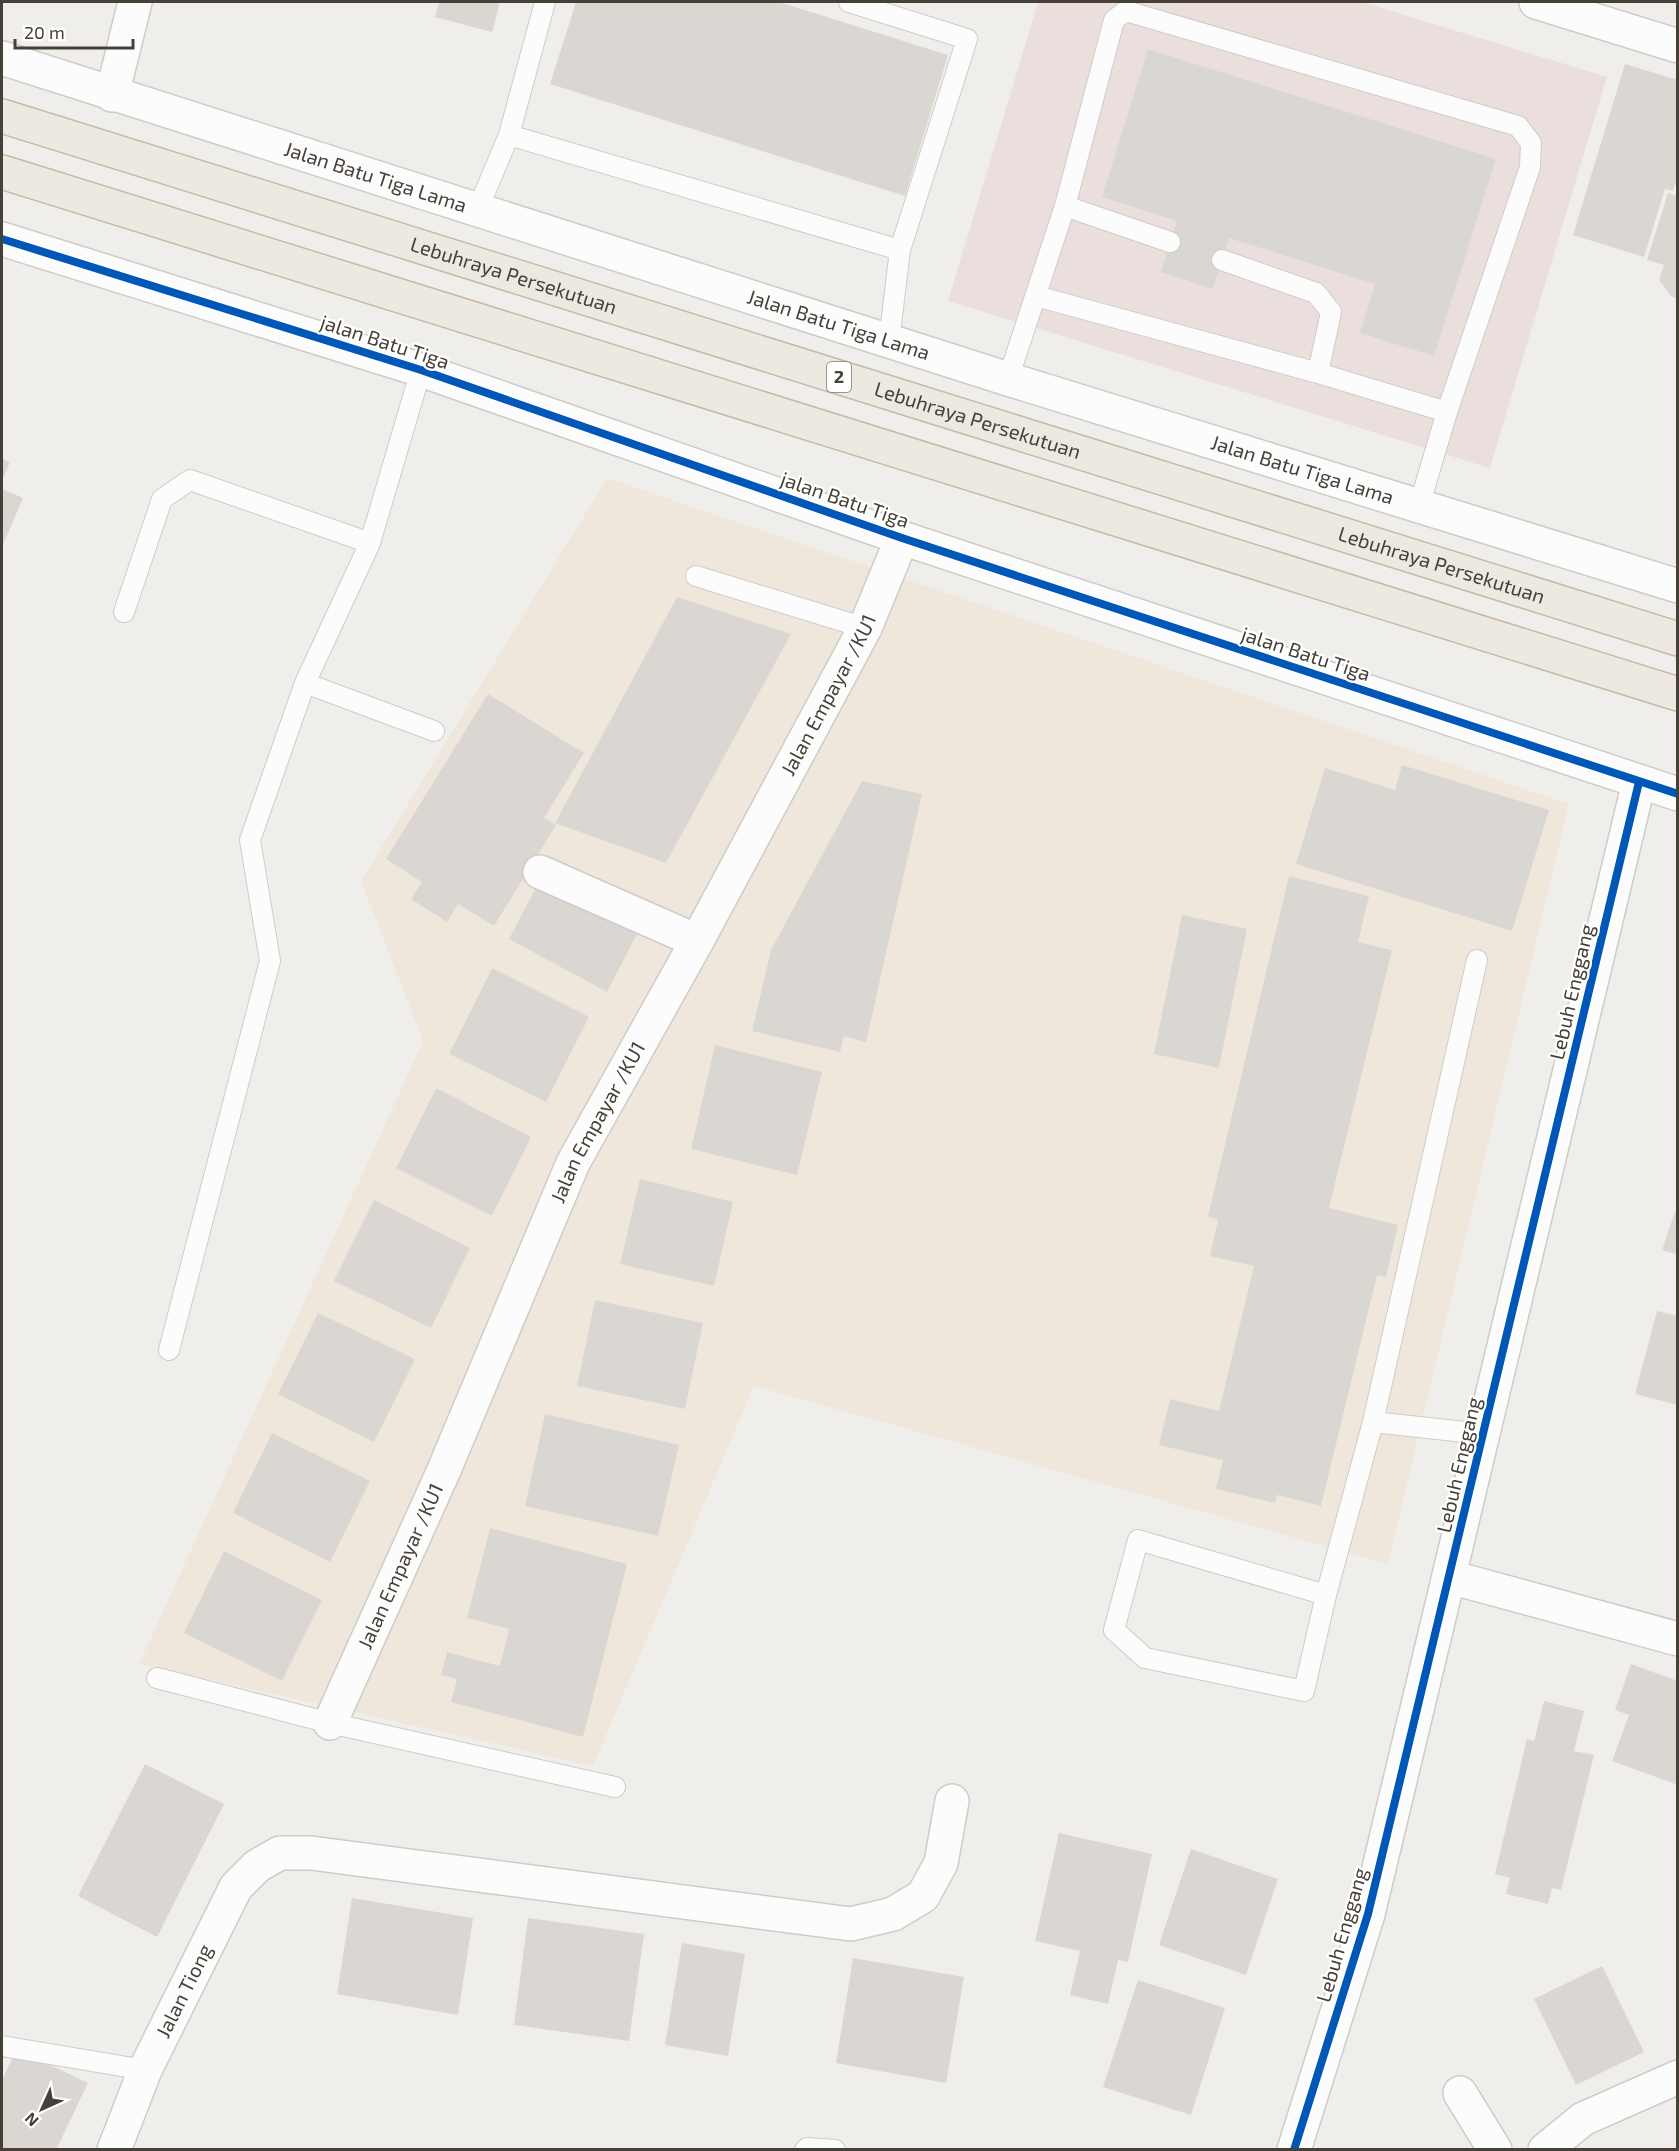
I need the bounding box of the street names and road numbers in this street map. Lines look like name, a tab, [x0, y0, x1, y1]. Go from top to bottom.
street label: Jalan Batu Tiga Lama	[282, 136, 470, 217]
street label: Lebuhraya Persekutuan	[408, 231, 620, 318]
street label: Jalan Batu Tiga Lama	[745, 284, 933, 364]
street label: jalan Batu Tiga	[318, 309, 453, 373]
road number: 2	[827, 362, 851, 392]
street label: Lebuhraya Persekutuan	[872, 376, 1084, 463]
street label: Jalan Batu Tiga Lama	[1208, 429, 1397, 508]
street label: jalan Batu Tiga	[778, 466, 913, 532]
street label: Lebuhraya Persekutuan	[1336, 521, 1548, 608]
street label: Jalan Empayar /KU1	[775, 611, 880, 779]
street label: jalan Batu Tiga	[1239, 621, 1374, 685]
street label: Lebuh Enggang	[1544, 922, 1598, 1062]
street label: Jalan Empayar /KU1	[545, 1037, 649, 1206]
street label: Lebuh Enggang	[1431, 1395, 1485, 1535]
street label: Jalan Empayar /KU1	[352, 1479, 447, 1652]
street label: Lebuh Enggang	[1310, 1865, 1372, 2005]
street label: Jalan Tiong	[150, 1940, 217, 2041]

